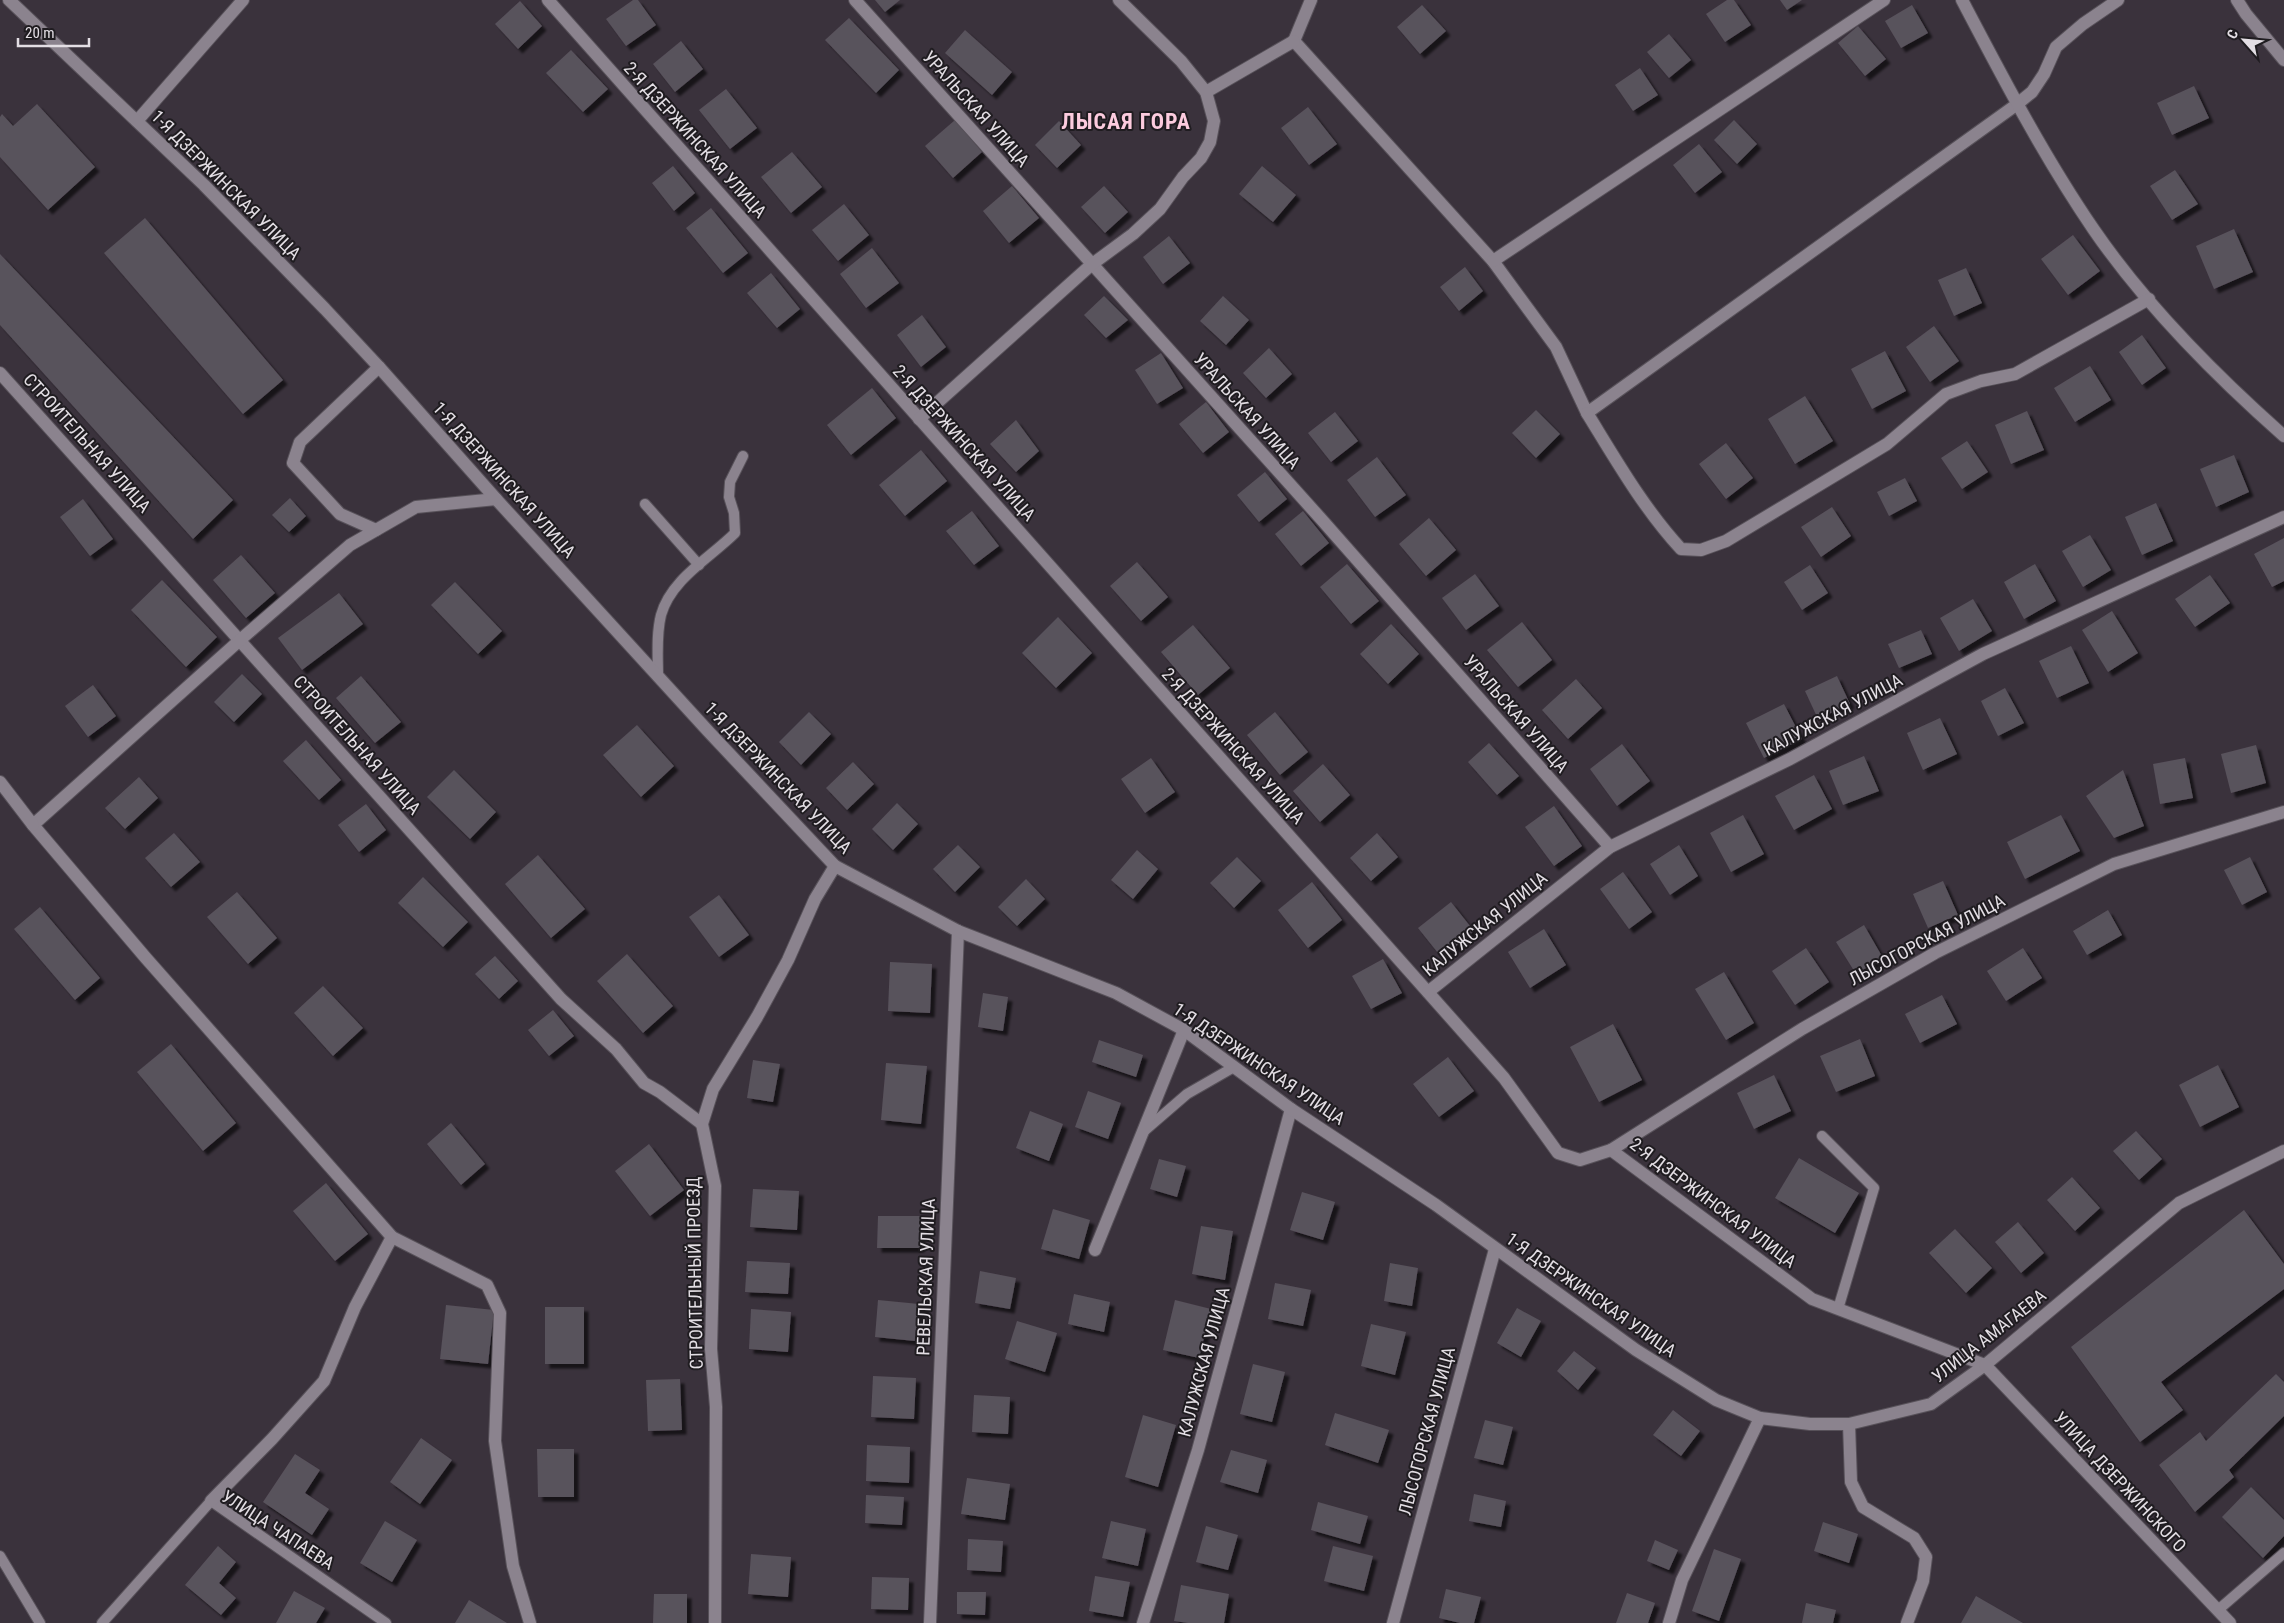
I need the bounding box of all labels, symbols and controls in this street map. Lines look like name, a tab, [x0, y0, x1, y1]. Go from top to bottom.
scale bar	[18, 15, 89, 47]
north arrow	[2219, 15, 2269, 65]
text: 20 m	[25, 24, 55, 42]
text: С	[2223, 27, 2241, 41]
street label: УРАЛЬСКАЯ УЛИЦА	[919, 46, 1034, 171]
street label: 2-Я ДЗЕРЖИНСКАЯ УЛИЦА	[620, 57, 771, 222]
street label: 1-Я ДЗЕРЖИНСКАЯ УЛИЦА	[147, 106, 306, 264]
district label: ЛЫСАЯ ГОРА	[1061, 109, 1191, 134]
street label: УРАЛЬСКАЯ УЛИЦА	[1190, 348, 1305, 473]
street label: 2-Я ДЗЕРЖИНСКАЯ УЛИЦА	[889, 360, 1040, 525]
street label: СТРОИТЕЛЬНАЯ УЛИЦА	[19, 369, 156, 517]
street label: 1-Я ДЗЕРЖИНСКАЯ УЛИЦА	[429, 397, 580, 562]
street label: УРАЛЬСКАЯ УЛИЦА	[1460, 651, 1574, 777]
street label: 2-Я ДЗЕРЖИНСКАЯ УЛИЦА	[1158, 663, 1309, 828]
street label: КАЛУЖСКАЯ УЛИЦА	[1760, 669, 1906, 760]
street label: СТРОИТЕЛЬНАЯ УЛИЦА	[289, 671, 426, 819]
street label: 1-Я ДЗЕРЖИНСКАЯ УЛИЦА	[700, 697, 857, 858]
street label: КАЛУЖСКАЯ УЛИЦА	[1418, 867, 1552, 980]
street label: ЛЫСОГОРСКАЯ УЛИЦА	[1845, 889, 2009, 990]
street label: 1-Я ДЗЕРЖИНСКАЯ УЛИЦА	[1169, 998, 1350, 1129]
street label: 2-Я ДЗЕРЖИНСКАЯ УЛИЦА	[1626, 1133, 1801, 1272]
street label: СТРОИТЕЛЬНЫЙ ПРОЕЗД	[682, 1176, 707, 1369]
street label: РЕВЕЛЬСКАЯ УЛИЦА	[912, 1197, 939, 1356]
street label: 1-Я ДЗЕРЖИНСКАЯ УЛИЦА	[1502, 1228, 1681, 1362]
street label: КАЛУЖСКАЯ УЛИЦА	[1173, 1284, 1234, 1439]
street label: УЛИЦА АМАГАЕВА	[1927, 1284, 2050, 1387]
street label: ЛЫСОГОРСКАЯ УЛИЦА	[1394, 1344, 1459, 1517]
street label: УЛИЦА ДЗЕРЖИНСКОГО	[2050, 1407, 2191, 1556]
street label: УЛИЦА ЧАПАЕВА	[218, 1485, 339, 1574]

